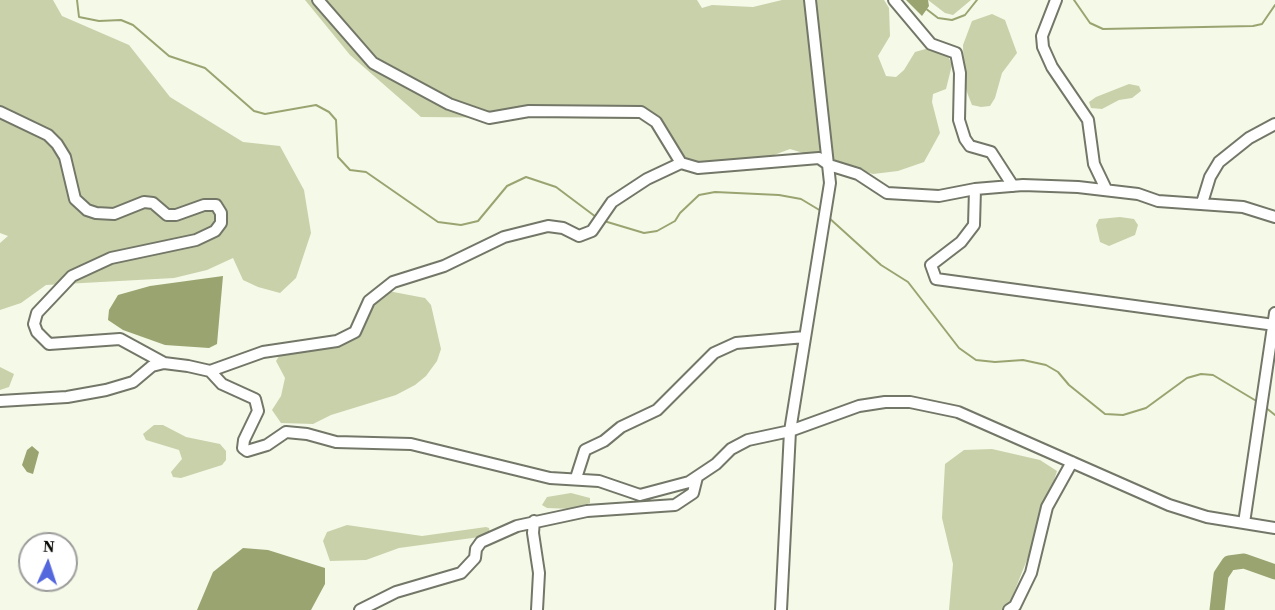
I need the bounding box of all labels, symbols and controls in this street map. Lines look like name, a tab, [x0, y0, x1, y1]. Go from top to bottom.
north arrow	[18, 532, 78, 592]
text: N	[42, 535, 55, 557]

